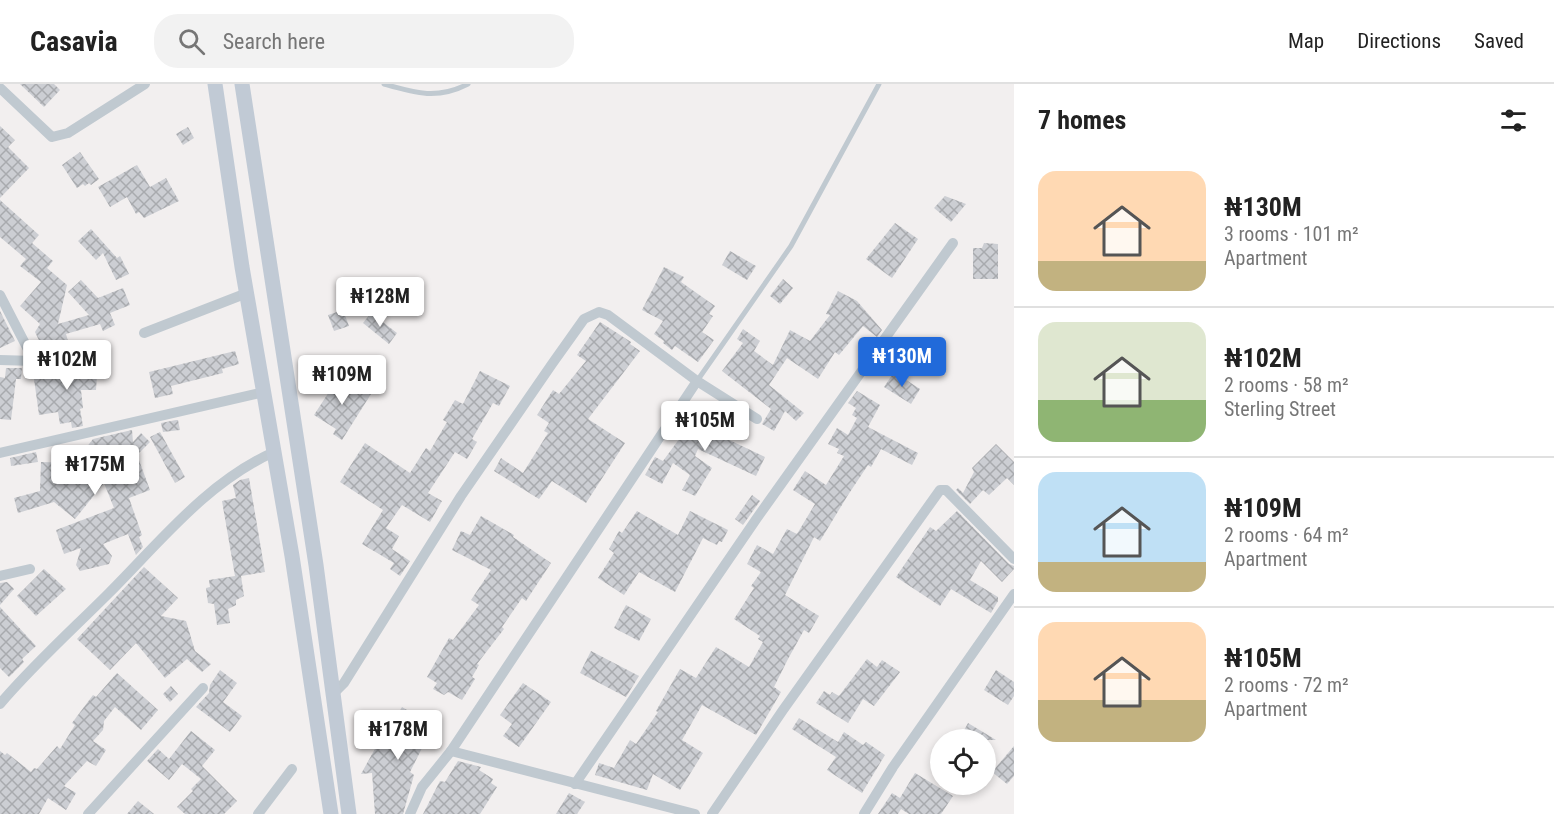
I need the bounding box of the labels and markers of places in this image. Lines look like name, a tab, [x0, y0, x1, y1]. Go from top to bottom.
pin: ₦128M	[338, 277, 422, 328]
pin: ₦130M	[860, 337, 944, 388]
pin: ₦102M	[25, 340, 109, 391]
pin: ₦109M	[300, 355, 384, 406]
pin: ₦105M	[663, 401, 747, 452]
pin: ₦175M	[53, 445, 137, 496]
pin: ₦178M	[356, 710, 440, 761]

